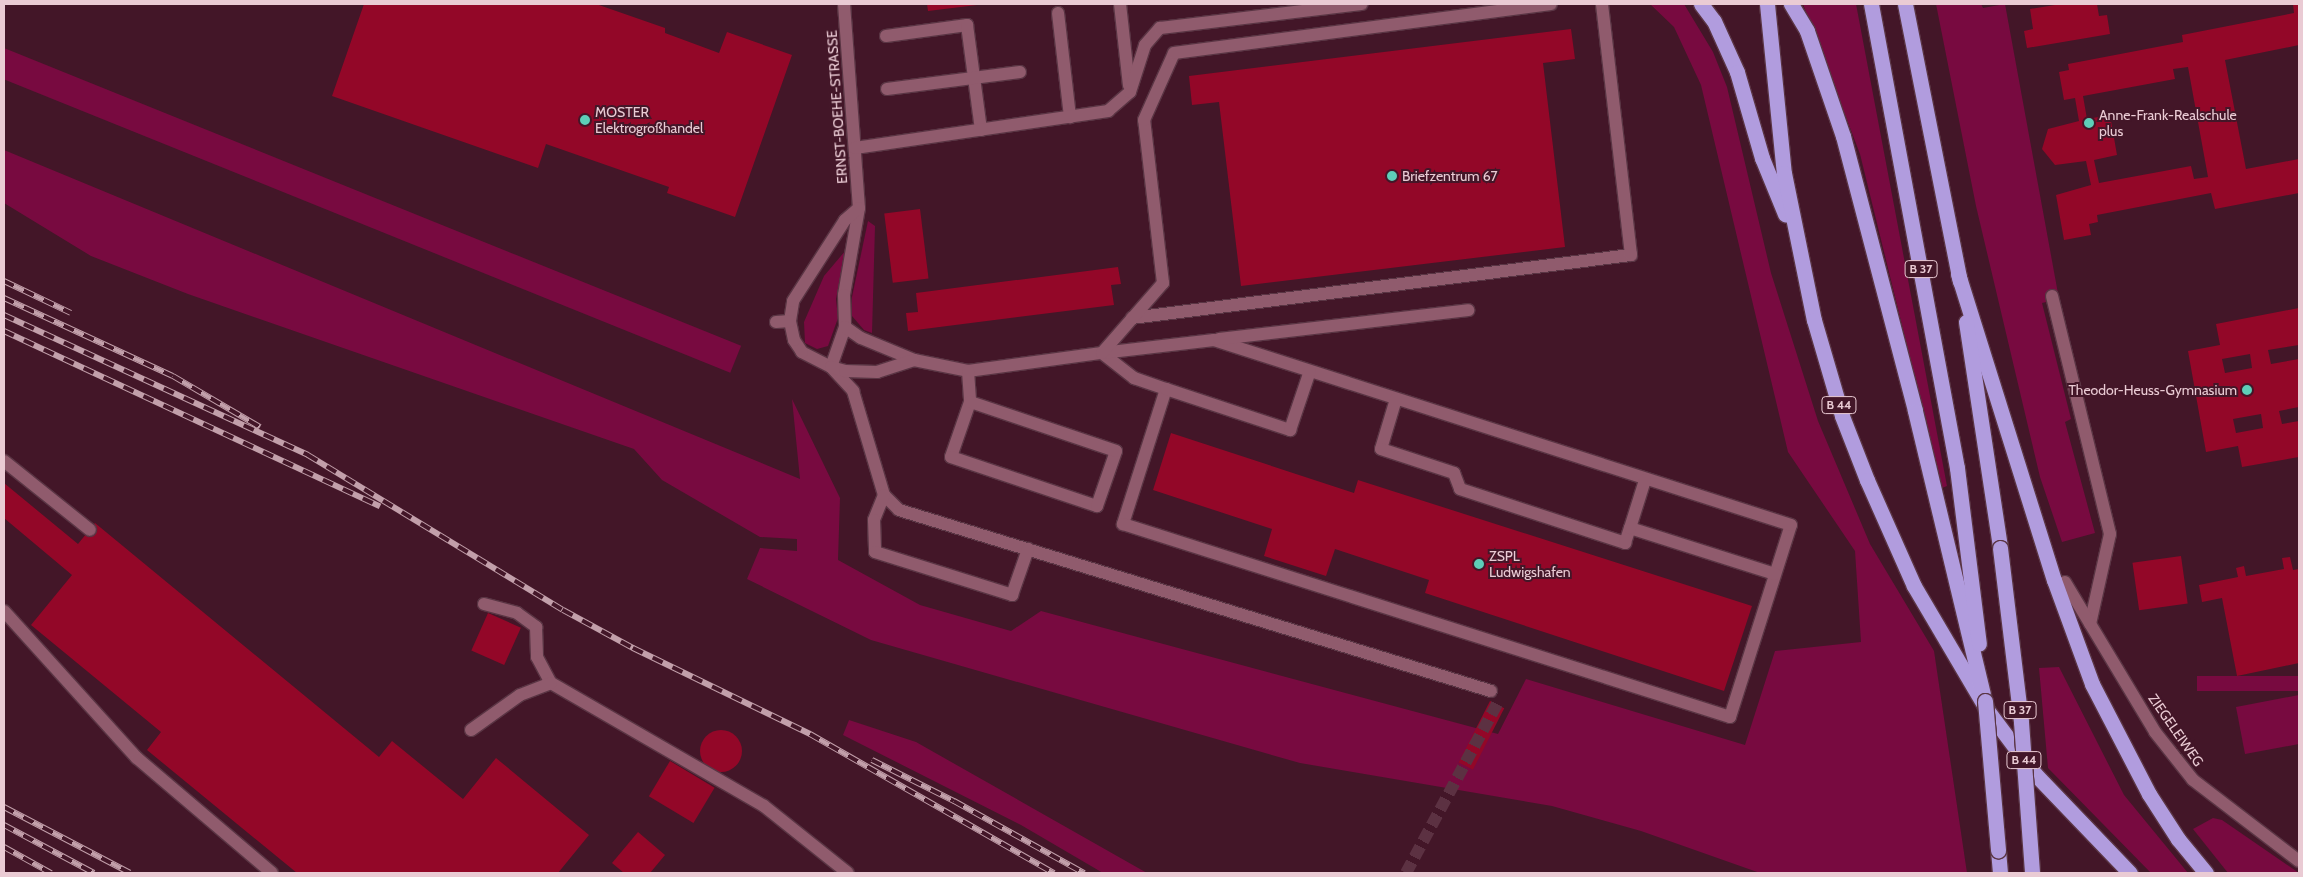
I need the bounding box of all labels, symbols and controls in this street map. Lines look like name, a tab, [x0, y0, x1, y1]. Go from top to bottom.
street label: ERNST-BOEHE-STRASSE	[823, 30, 851, 184]
place label: MOSTER Elektrogroßhandel	[595, 104, 703, 136]
place label: Anne-Frank-Realschule plus	[2099, 107, 2237, 140]
marker: MOSTER Elektrogroßhandel	[579, 114, 591, 126]
marker: Anne-Frank-Realschule plus	[2083, 117, 2095, 129]
place label: Briefzentrum 67	[1402, 168, 1498, 184]
marker: Briefzentrum 67	[1386, 170, 1398, 182]
road number: B 37	[1904, 260, 1938, 278]
place label: Theodor-Heuss-Gymnasium	[2068, 382, 2237, 398]
marker: Theodor-Heuss-Gymnasium	[2241, 384, 2253, 396]
road number: B 44	[1820, 396, 1858, 414]
place label: ZSPL Ludwigshafen	[1489, 548, 1571, 580]
marker: ZSPL Ludwigshafen	[1473, 558, 1485, 570]
street label: ZIEGELEIWEG	[2145, 691, 2207, 769]
road number: B 37	[2002, 700, 2038, 720]
road number: B 44	[2005, 750, 2043, 770]

